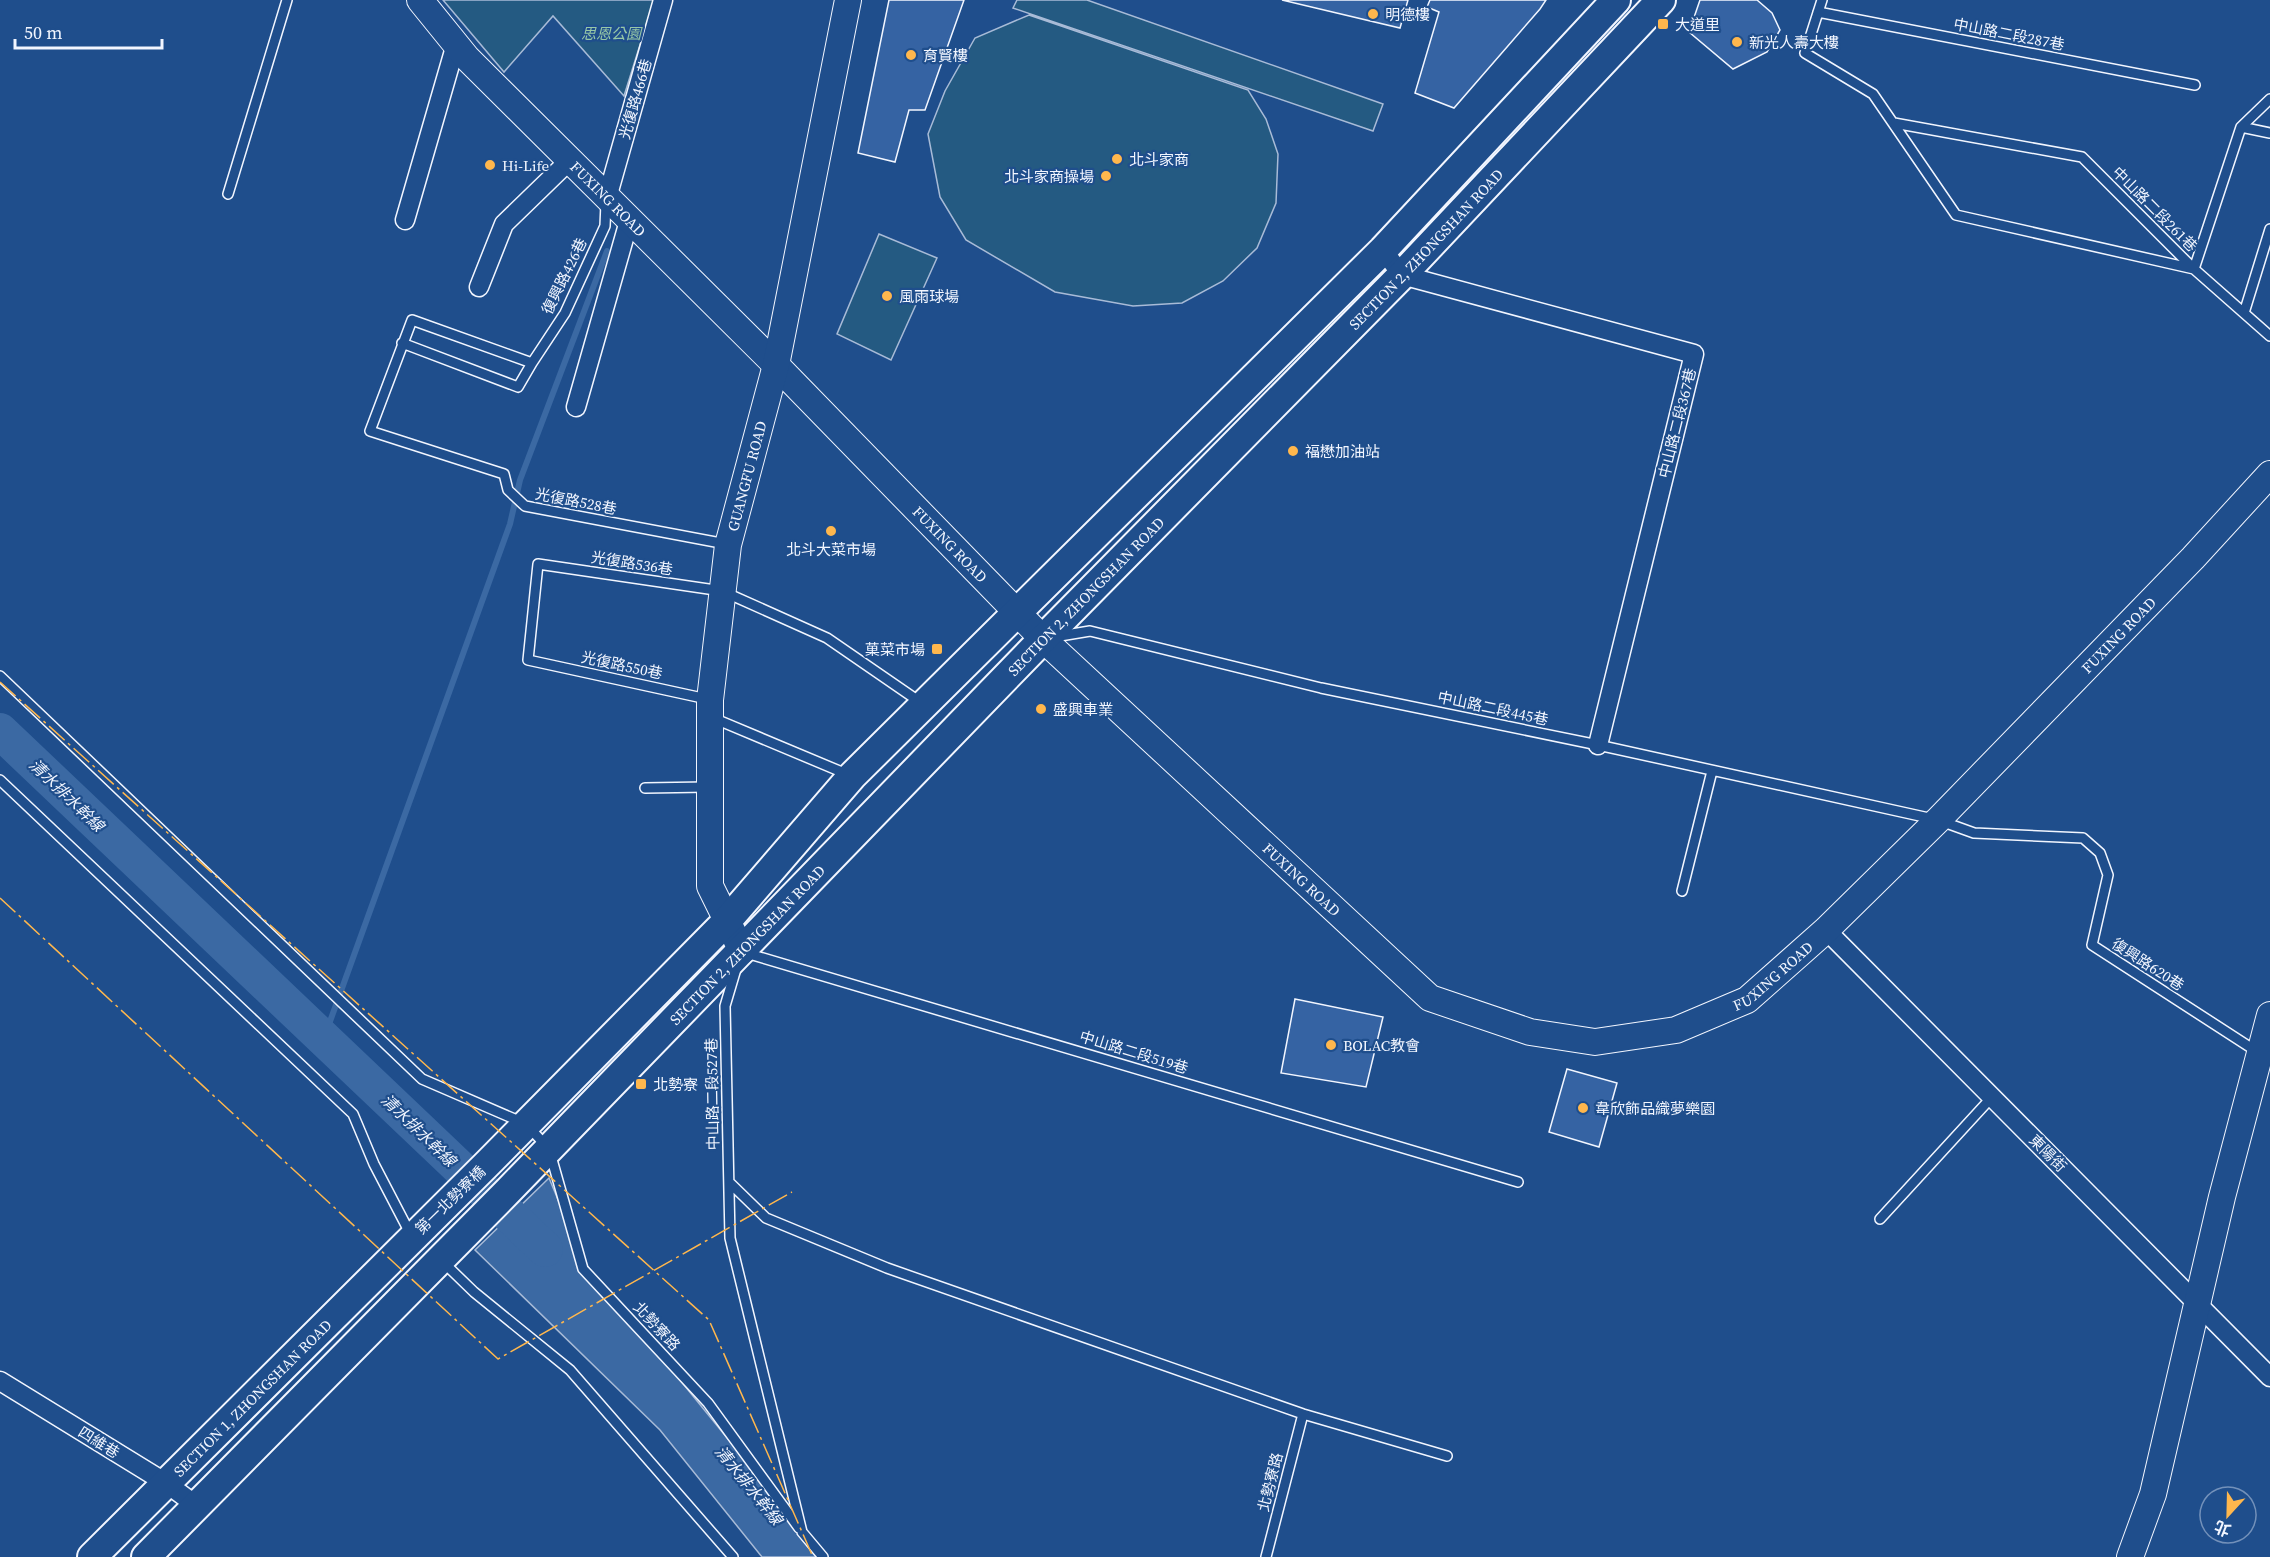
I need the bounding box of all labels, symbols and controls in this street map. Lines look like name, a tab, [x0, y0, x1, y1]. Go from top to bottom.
place label: 明德樓	[1385, 4, 1430, 25]
marker: 明德樓	[1366, 7, 1380, 21]
scale bar	[15, 12, 162, 50]
street label: 中山路二段287巷	[1952, 13, 2066, 55]
place label: 大道里	[1675, 14, 1720, 35]
marker: 大道里	[1656, 17, 1670, 31]
text: 50 m	[24, 20, 62, 45]
park label: 思恩公園	[581, 23, 643, 44]
place label: 新光人壽大樓	[1749, 32, 1839, 53]
marker: 新光人壽大樓	[1730, 35, 1744, 49]
place label: 育賢樓	[923, 45, 968, 66]
marker: 育賢樓	[904, 48, 918, 62]
street label: 光復路466巷	[614, 56, 656, 142]
place label: 北斗家商	[1129, 149, 1189, 170]
marker: 北斗家商	[1110, 152, 1124, 166]
place label: Hi-Life	[502, 155, 549, 176]
street label: FUXING ROAD	[566, 156, 651, 241]
marker: Hi-Life	[483, 158, 497, 172]
street label: 中山路二段261巷	[2108, 162, 2202, 256]
street label: SECTION 2, ZHONGSHAN ROAD	[1344, 164, 1508, 334]
place label: 北斗家商操場	[1004, 166, 1094, 187]
marker: 北斗家商操場	[1099, 169, 1113, 183]
street label: 復興路426巷	[536, 234, 592, 318]
place label: 風雨球場	[899, 286, 959, 307]
marker: 風雨球場	[880, 289, 894, 303]
street label: 中山路二段367巷	[1653, 366, 1701, 480]
street label: GUANGFU ROAD	[722, 418, 771, 533]
place label: 福懋加油站	[1305, 441, 1380, 462]
marker: 福懋加油站	[1286, 444, 1300, 458]
street label: 光復路528巷	[533, 483, 619, 519]
street label: FUXING ROAD	[908, 501, 992, 587]
street label: SECTION 2, ZHONGSHAN ROAD	[1003, 512, 1169, 680]
marker: 北斗大菜市場	[824, 524, 838, 538]
place label: 北斗大菜市場	[786, 539, 876, 560]
street label: 光復路536巷	[590, 546, 674, 580]
street label: FUXING ROAD	[2076, 592, 2160, 678]
place label: 菓菜市場	[865, 639, 925, 660]
marker: 菓菜市場	[930, 642, 944, 656]
street label: 光復路550巷	[579, 646, 665, 684]
street label: 中山路二段445巷	[1436, 686, 1550, 730]
place label: 盛興車業	[1053, 699, 1113, 720]
marker: 盛興車業	[1034, 702, 1048, 716]
water label: 清水排水幹線	[25, 754, 111, 838]
street label: FUXING ROAD	[1258, 838, 1345, 921]
street label: SECTION 2, ZHONGSHAN ROAD	[664, 860, 829, 1029]
street label: 復興路620巷	[2108, 933, 2188, 995]
street label: FUXING ROAD	[1729, 936, 1817, 1015]
street label: 中山路二段519巷	[1077, 1026, 1191, 1078]
place label: BOLAC教會	[1343, 1035, 1420, 1056]
street label: 中山路二段527巷	[701, 1038, 723, 1150]
marker: BOLAC教會	[1324, 1038, 1338, 1052]
place label: 北勢寮	[653, 1074, 698, 1095]
marker: 北勢寮	[634, 1077, 648, 1091]
water label: 清水排水幹線	[377, 1089, 463, 1173]
place label: 韋欣飾品織夢樂園	[1595, 1098, 1715, 1119]
marker: 韋欣飾品織夢樂園	[1576, 1101, 1590, 1115]
street label: 東陽街	[2025, 1130, 2071, 1176]
street label: 第一北勢寮橋	[410, 1161, 490, 1239]
street label: 北勢寮路	[629, 1297, 685, 1355]
street label: SECTION 1, ZHONGSHAN ROAD	[168, 1314, 336, 1481]
street label: 四維巷	[74, 1421, 124, 1463]
water label: 清水排水幹線	[710, 1441, 789, 1531]
street label: 北勢寮路	[1253, 1450, 1287, 1514]
north arrow	[2198, 1485, 2258, 1545]
text: 北	[2211, 1516, 2234, 1542]

